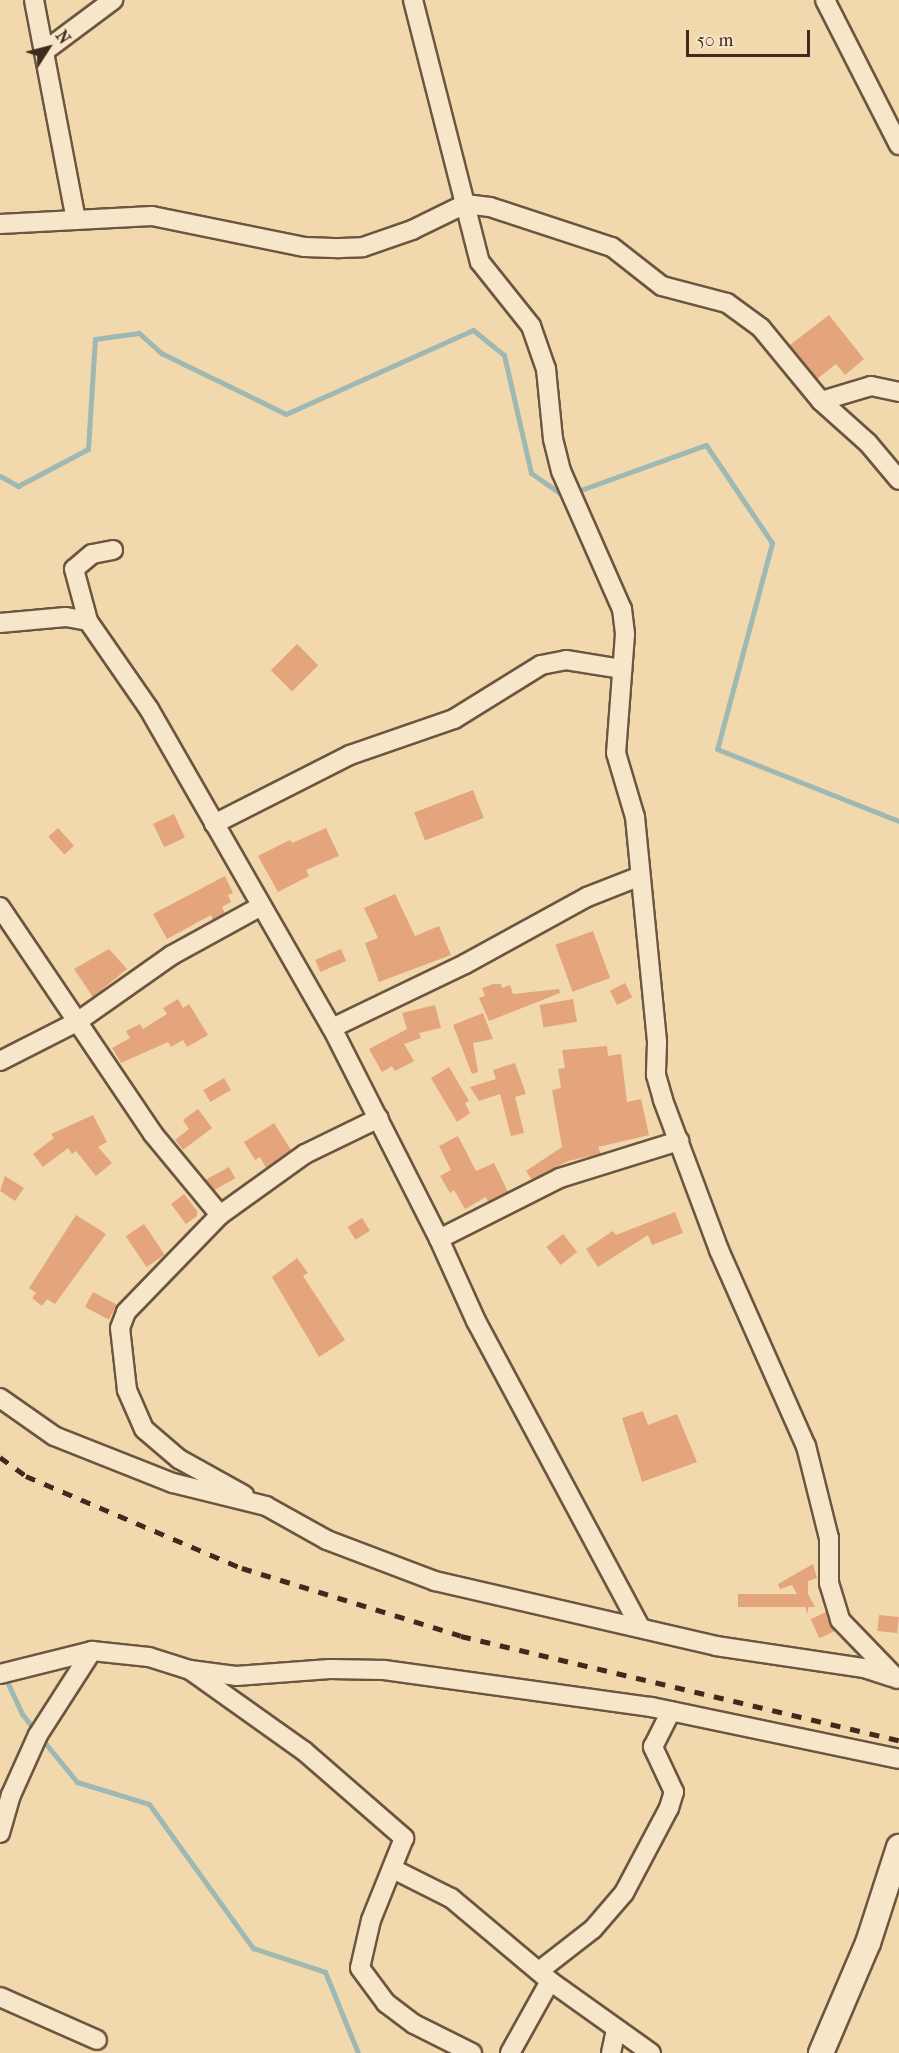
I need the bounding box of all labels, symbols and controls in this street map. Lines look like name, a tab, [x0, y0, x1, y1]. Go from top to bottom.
north arrow	[18, 18, 78, 78]
scale bar	[689, 18, 814, 56]
text: N	[52, 27, 74, 48]
text: 50 m	[697, 30, 733, 51]

